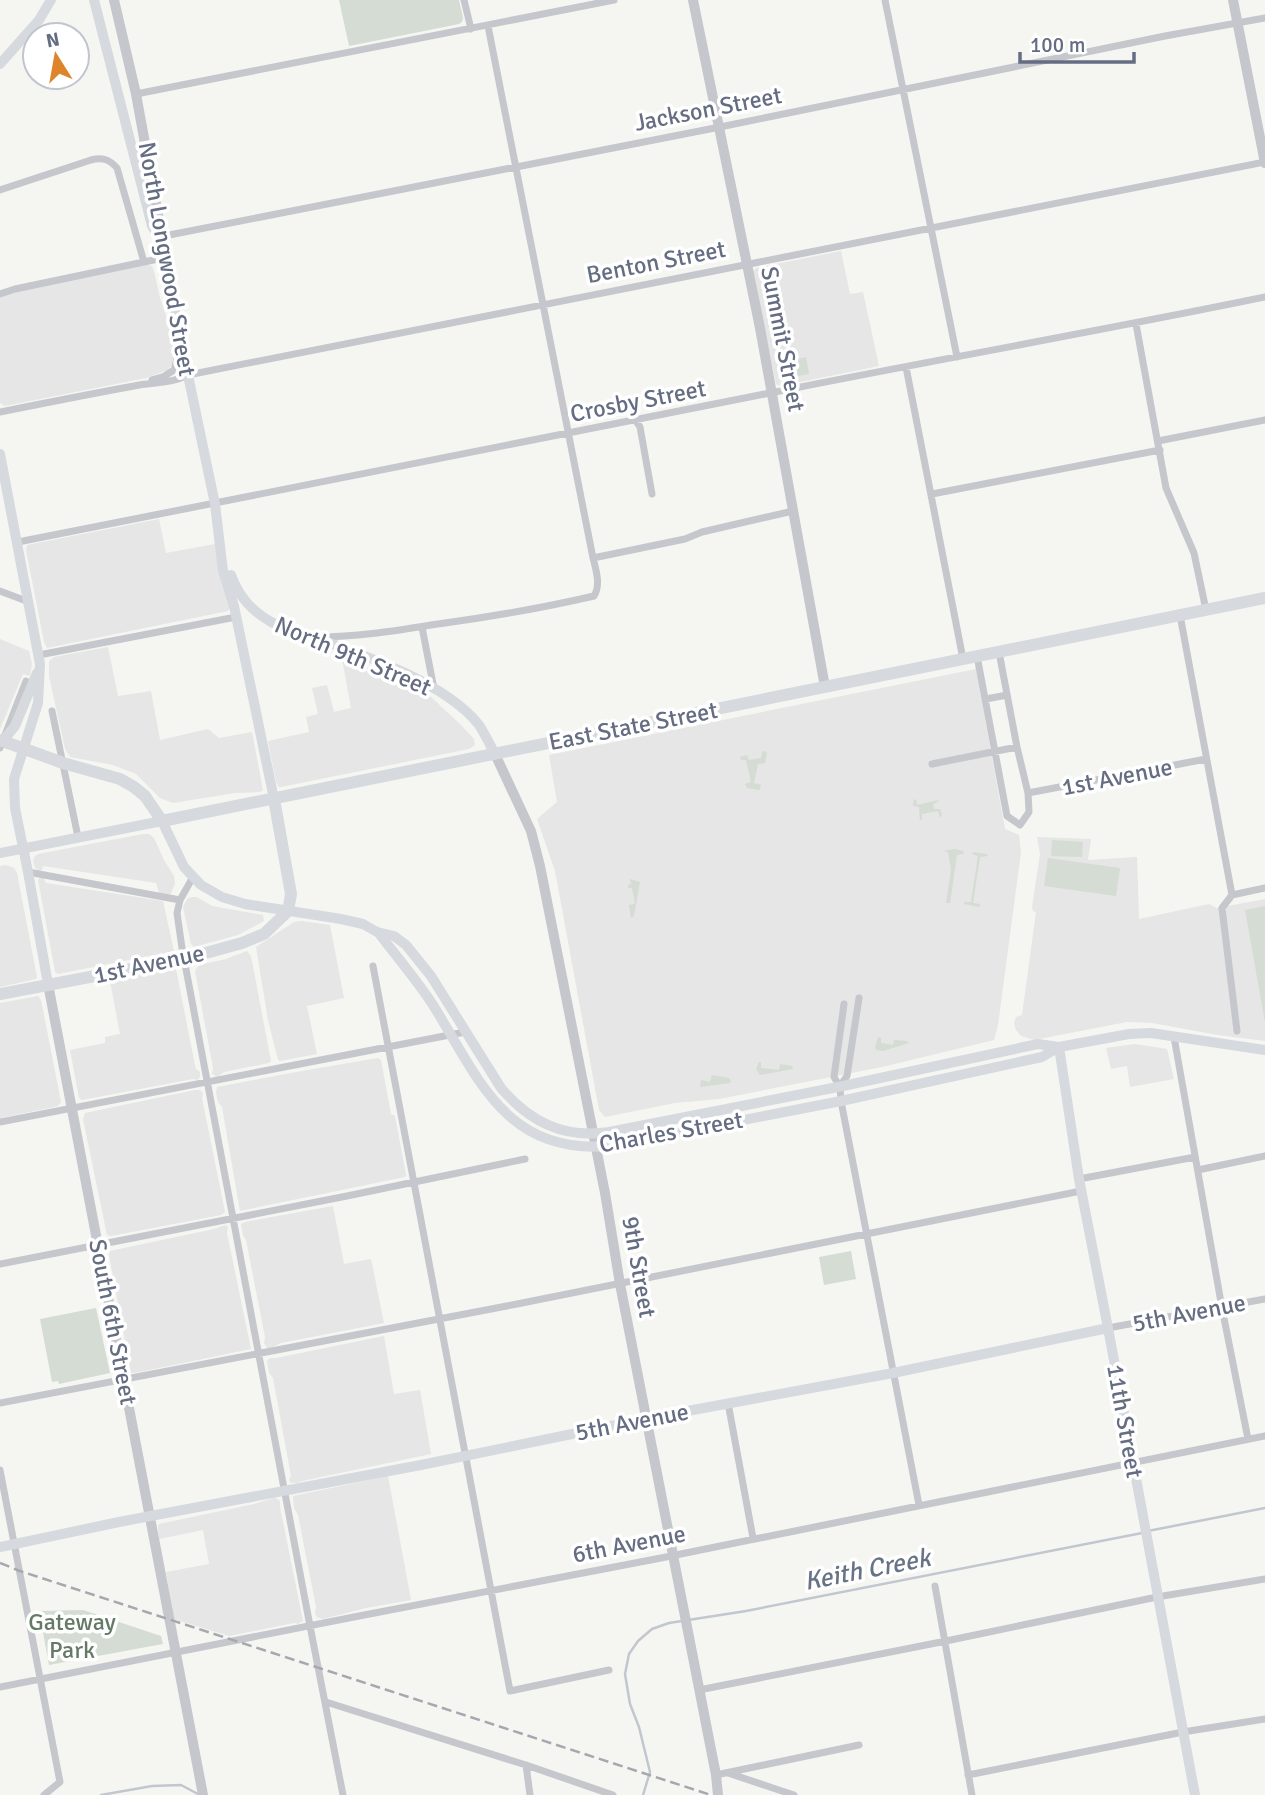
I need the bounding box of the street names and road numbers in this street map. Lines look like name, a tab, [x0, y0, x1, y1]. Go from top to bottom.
street label: Jackson Street	[632, 80, 784, 138]
street label: North Longwood Street	[132, 139, 202, 379]
street label: Benton Street	[584, 234, 728, 290]
street label: Summit Street	[754, 264, 812, 414]
street label: Crosby Street	[568, 373, 708, 429]
street label: North 9th Street	[270, 610, 436, 702]
street label: East State Street	[546, 695, 720, 757]
street label: 1st Avenue	[1059, 752, 1175, 802]
street label: 1st Avenue	[91, 938, 207, 990]
street label: Charles Street	[597, 1105, 745, 1159]
street label: 9th Street	[615, 1214, 663, 1320]
street label: South 6th Street	[82, 1237, 144, 1407]
street label: 5th Avenue	[1130, 1287, 1248, 1339]
street label: 11th Street	[1100, 1362, 1150, 1480]
street label: 5th Avenue	[573, 1396, 691, 1448]
street label: 6th Avenue	[570, 1518, 688, 1570]

